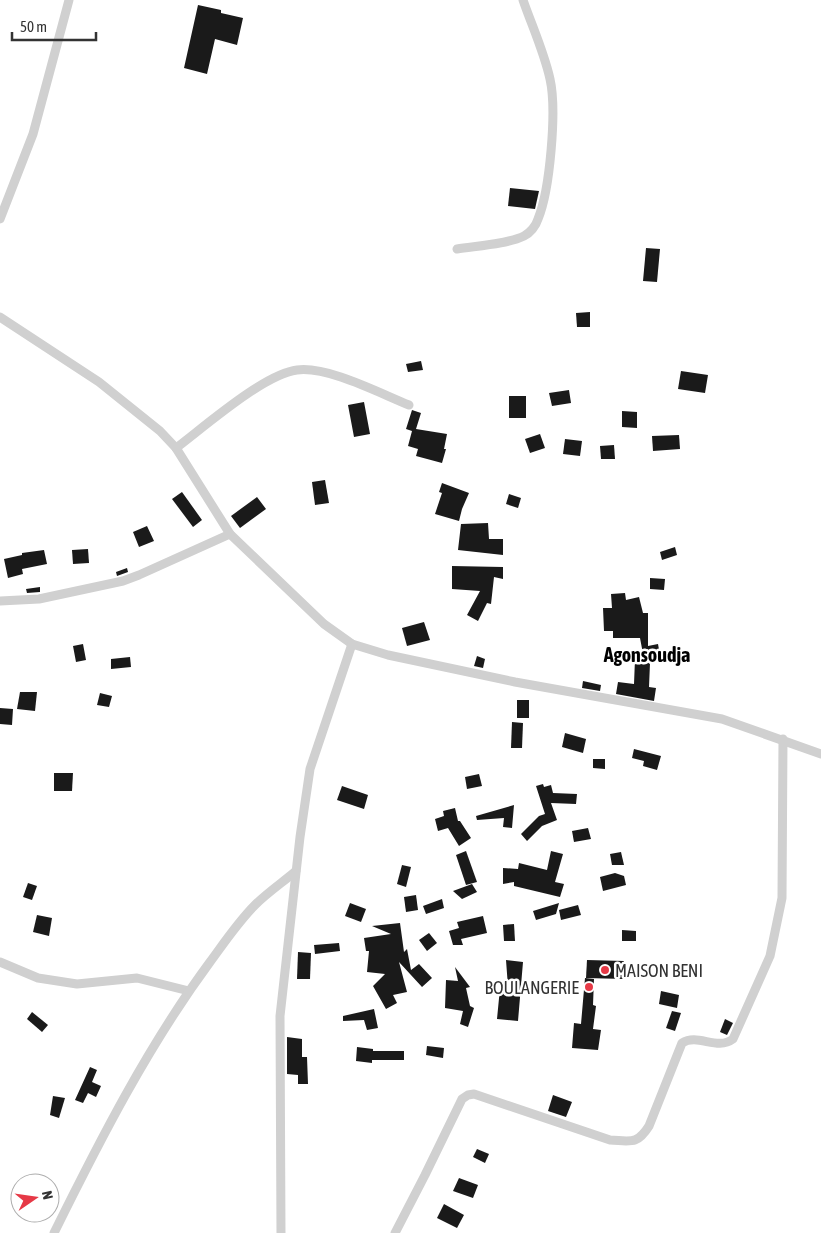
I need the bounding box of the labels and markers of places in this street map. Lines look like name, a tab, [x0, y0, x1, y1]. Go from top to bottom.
place label: MAISON BENI	[615, 960, 703, 981]
marker: MAISON BENI	[599, 964, 611, 976]
place label: BOULANGERIE	[484, 977, 579, 998]
marker: BOULANGERIE	[583, 981, 595, 993]

